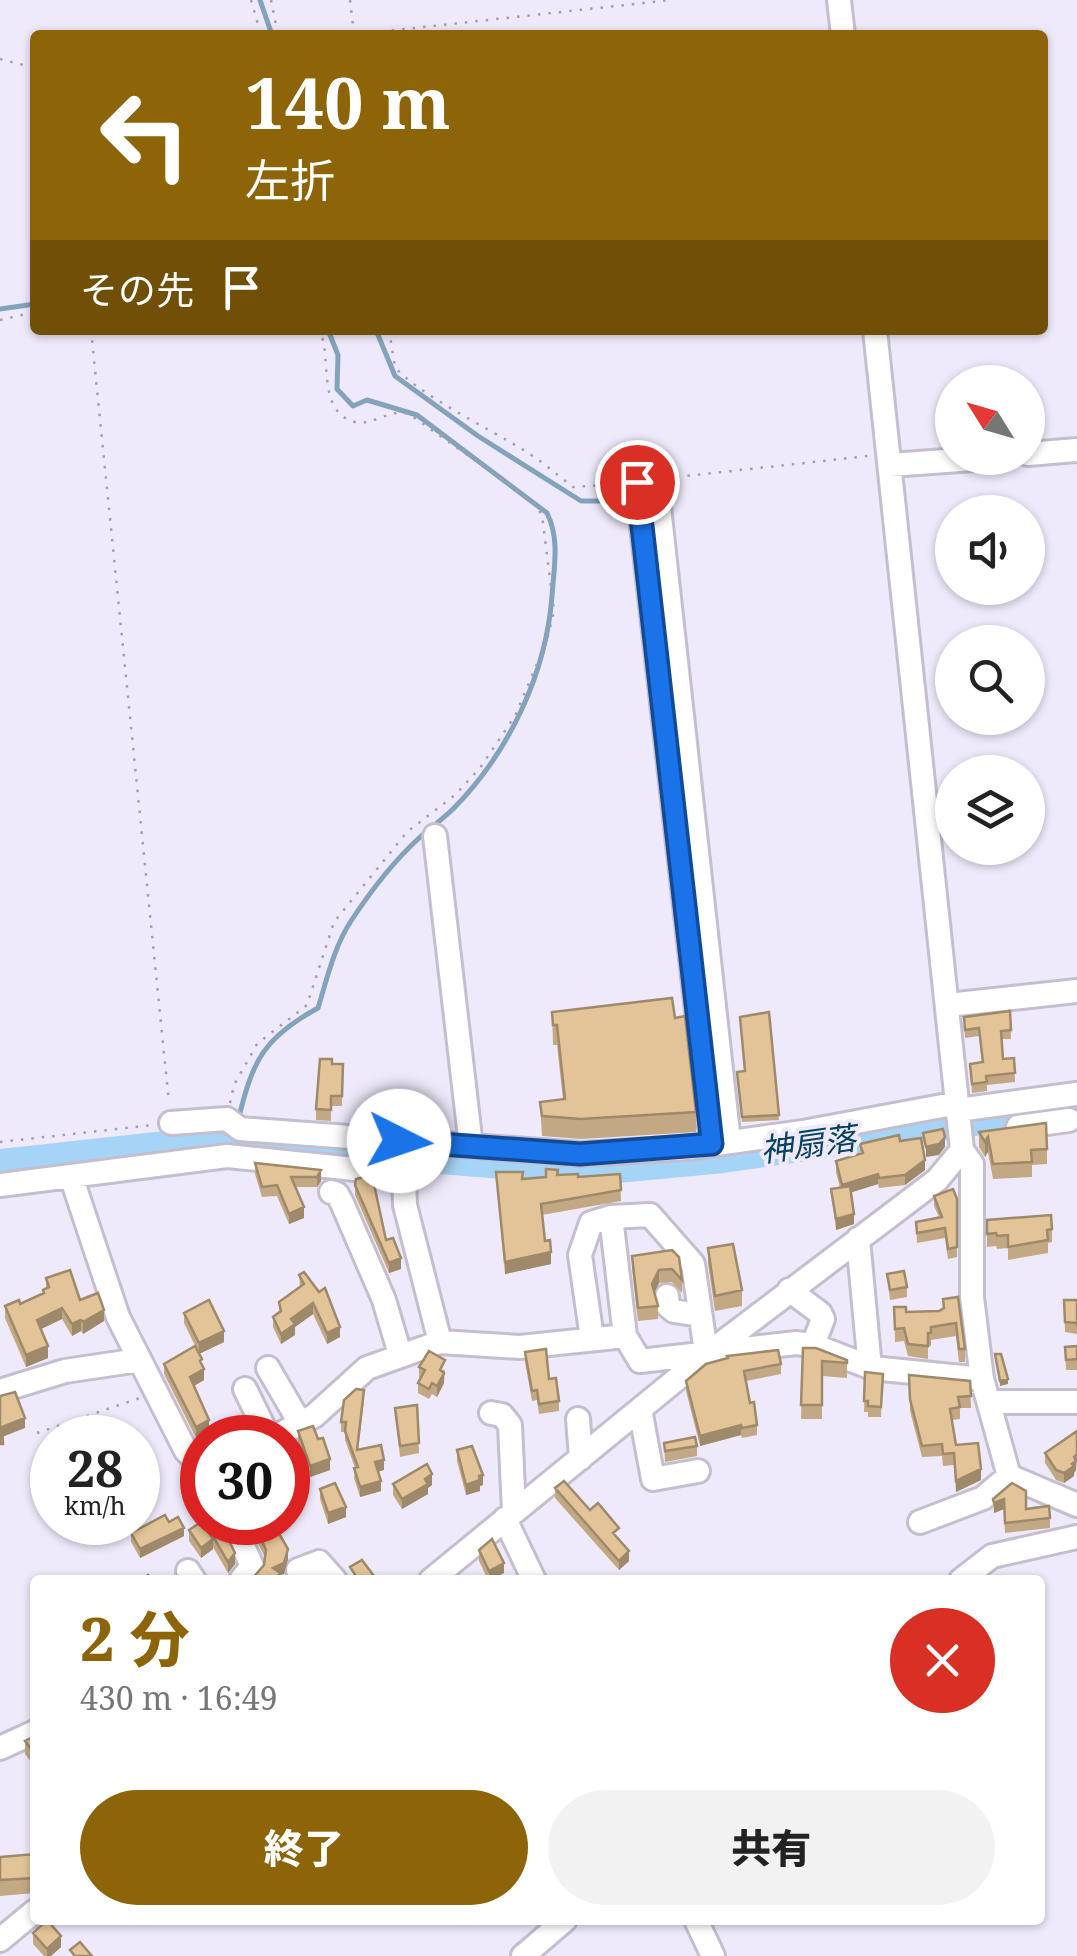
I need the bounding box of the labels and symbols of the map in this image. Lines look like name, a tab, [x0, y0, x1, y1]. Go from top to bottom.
north arrow	[935, 365, 1045, 475]
pin	[595, 440, 680, 525]
position arrow	[347, 1089, 451, 1193]
water label: 神扇落	[757, 1114, 863, 1171]
speed limit sign: 30	[180, 1415, 310, 1545]

